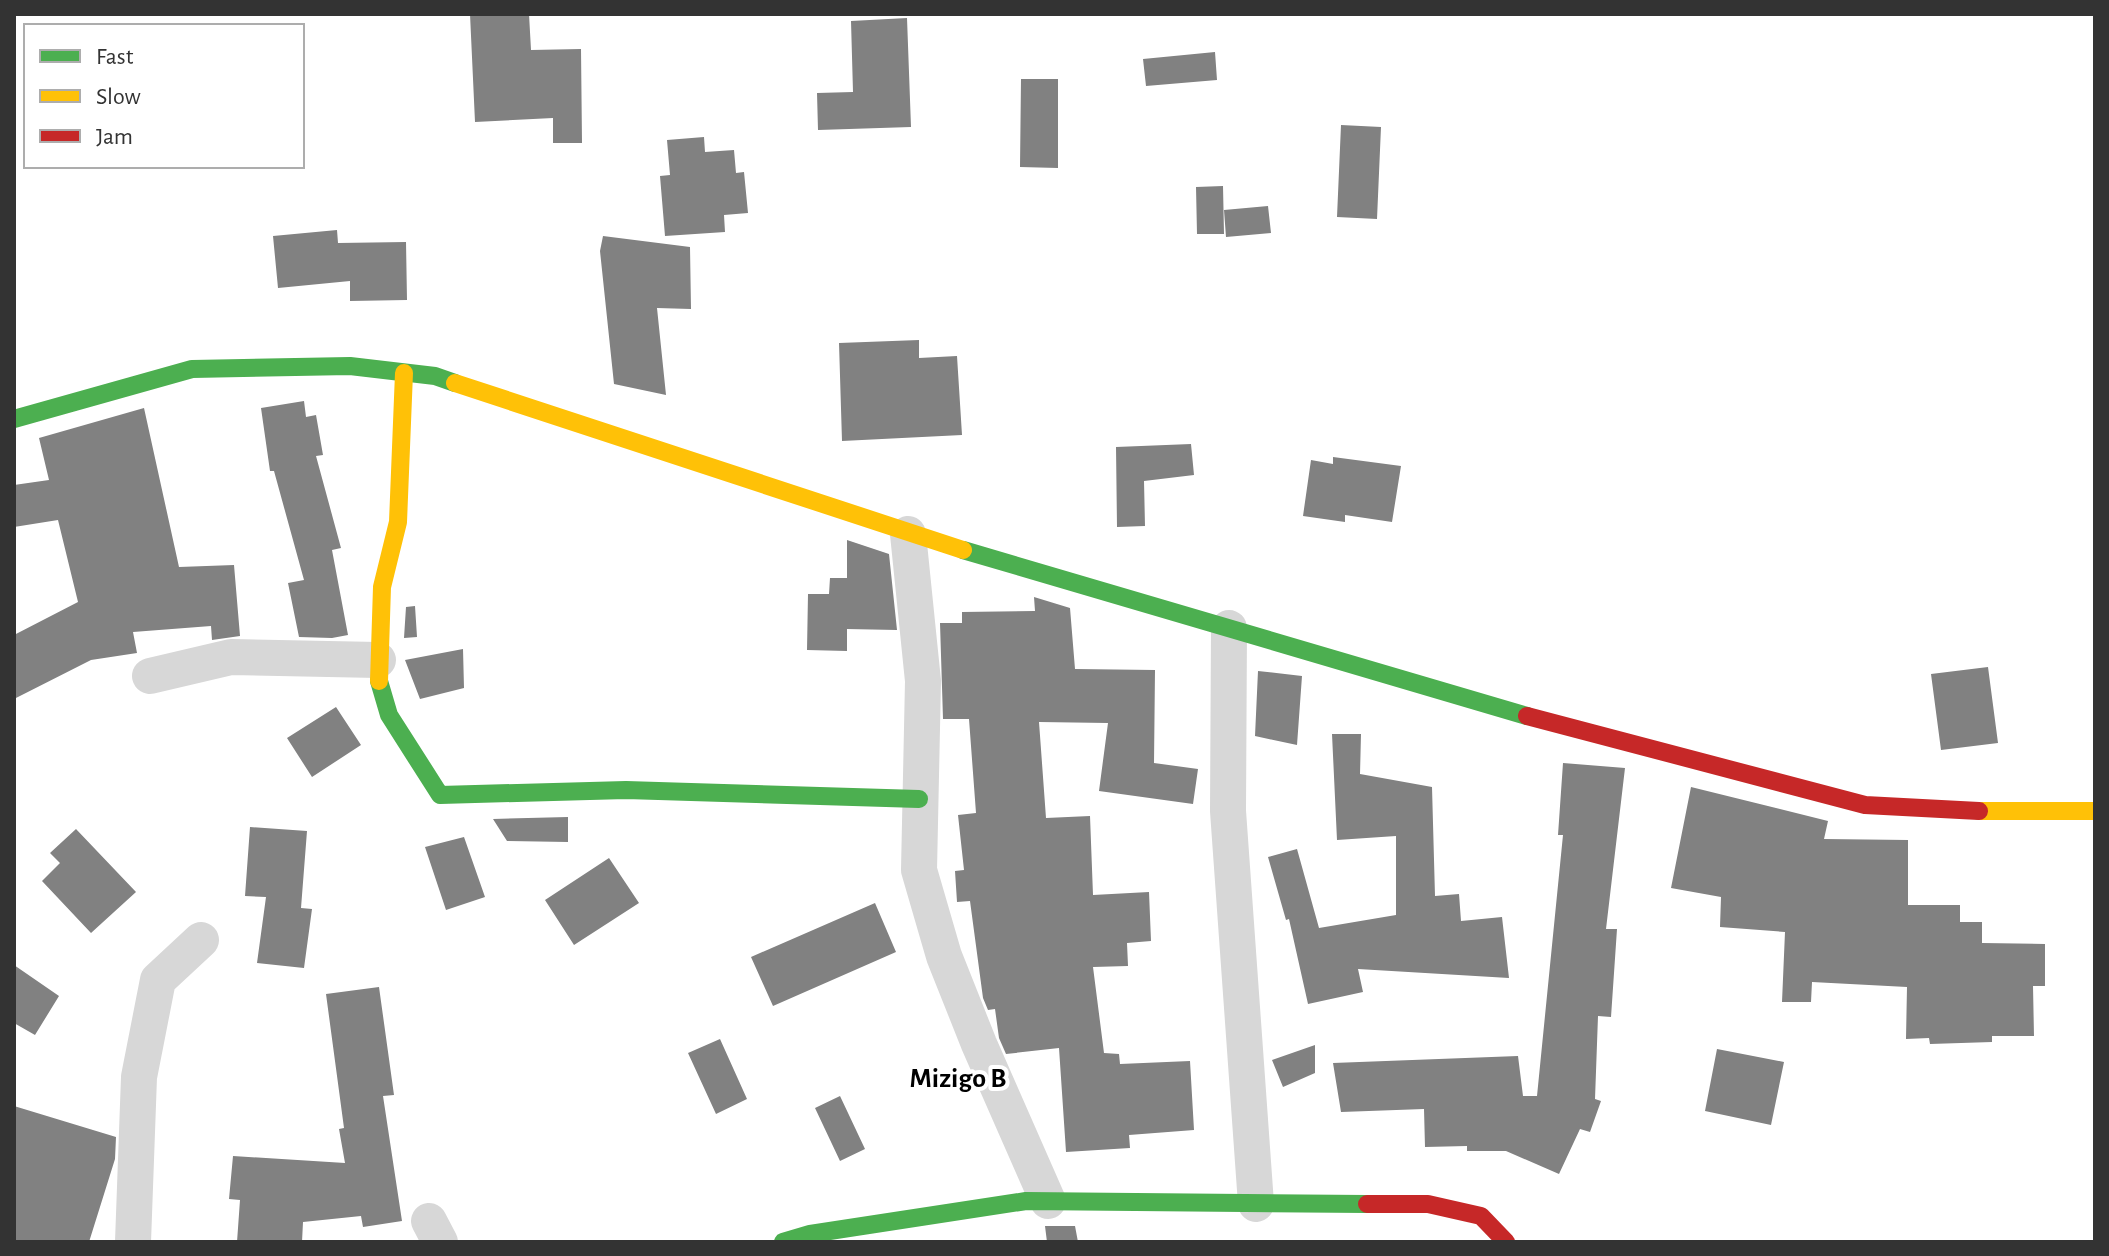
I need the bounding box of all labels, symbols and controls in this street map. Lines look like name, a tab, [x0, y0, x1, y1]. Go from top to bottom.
legend	[24, 24, 304, 168]
text: Fast	[96, 45, 134, 69]
text: Slow	[96, 85, 141, 109]
text: Jam	[96, 125, 133, 149]
district label: Mizigo B	[910, 1065, 1006, 1093]

